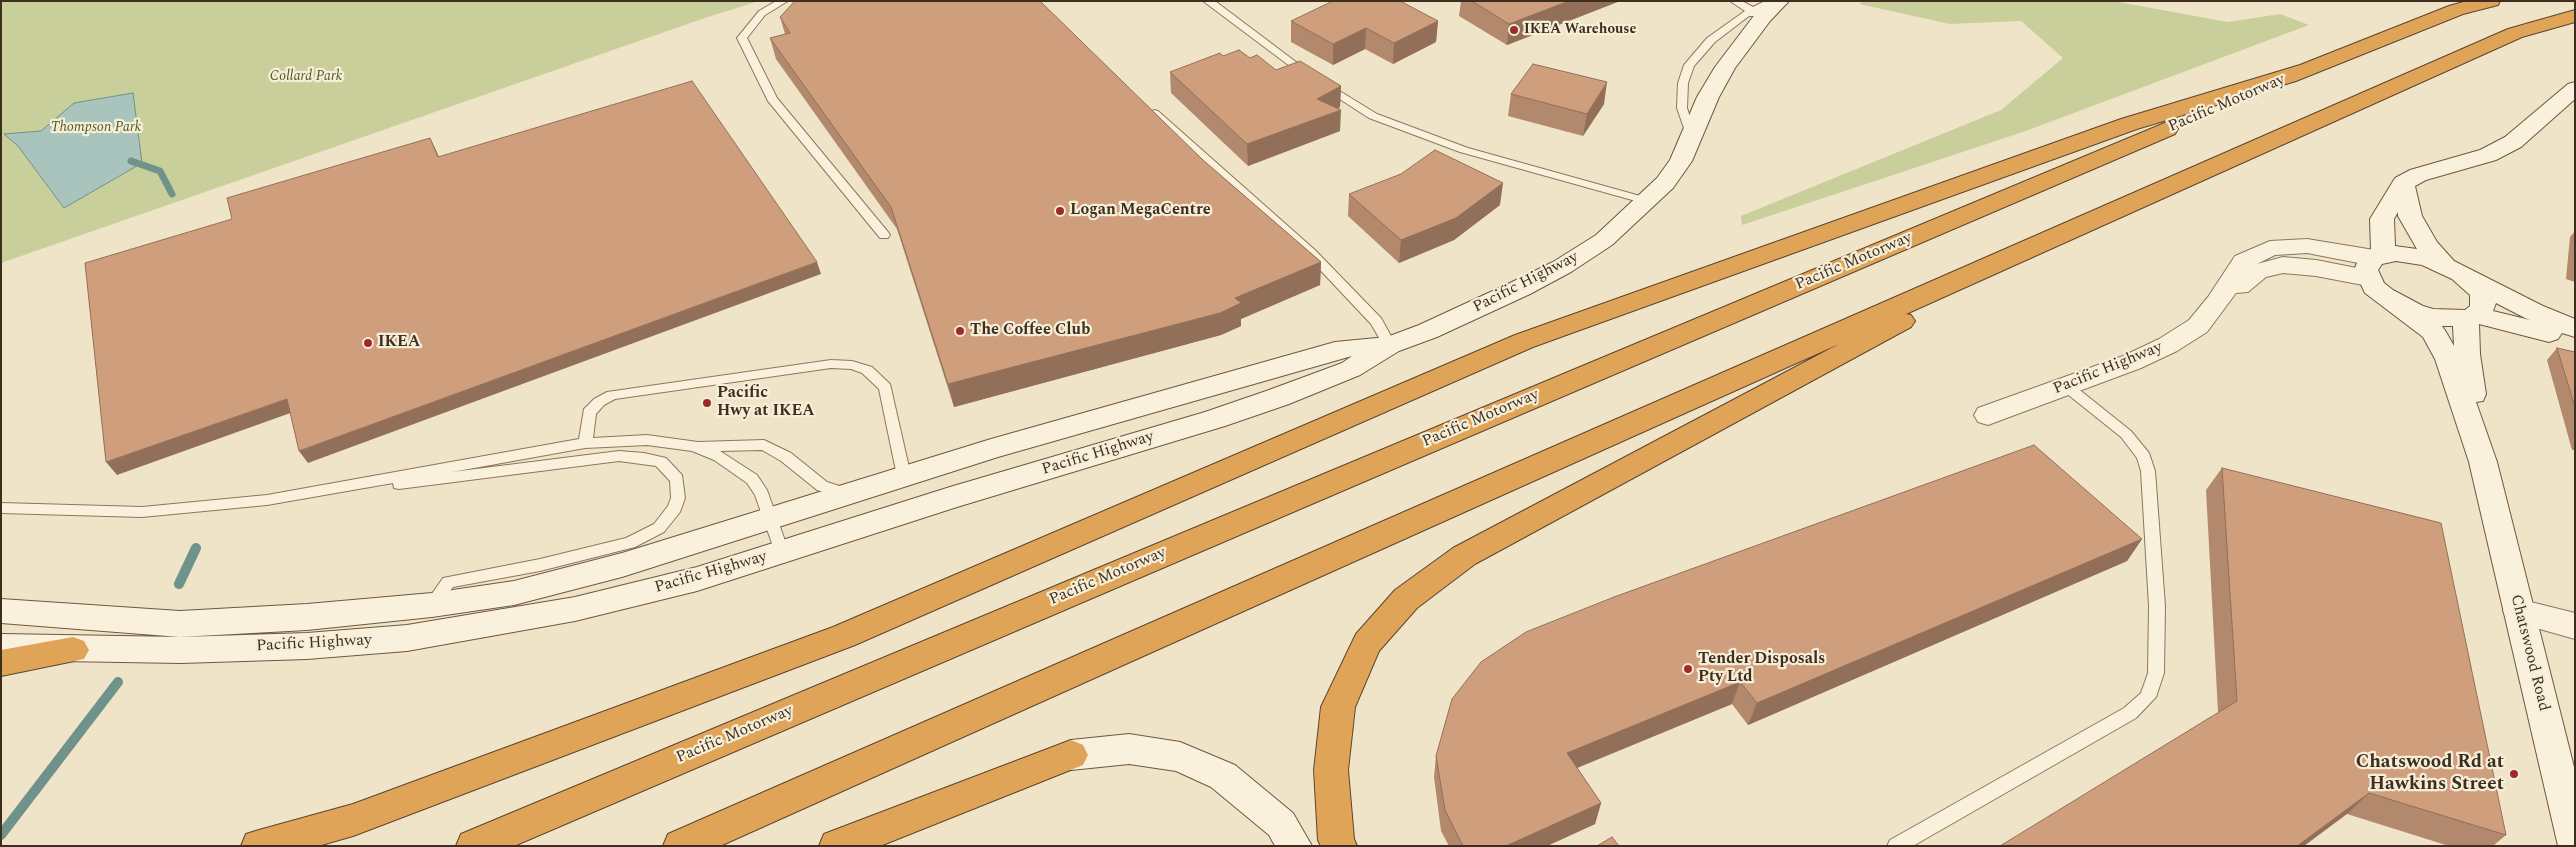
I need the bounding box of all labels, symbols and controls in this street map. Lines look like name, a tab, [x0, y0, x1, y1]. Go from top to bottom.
place label: IKEA Warehouse	[1524, 22, 1636, 38]
marker: IKEA Warehouse	[1508, 24, 1520, 36]
park label: Collard Park	[270, 69, 342, 85]
street label: Pacific Motorway	[2166, 71, 2288, 137]
park label: Thompson Park	[51, 120, 141, 136]
place label: Logan MegaCentre	[1070, 201, 1211, 221]
marker: Logan MegaCentre	[1054, 205, 1066, 217]
street label: Pacific Motorway	[1793, 229, 1915, 295]
street label: Pacific Highway	[1470, 248, 1582, 318]
place label: The Coffee Club	[970, 321, 1090, 341]
marker: The Coffee Club	[954, 325, 966, 337]
place label: IKEA	[378, 333, 420, 353]
marker: IKEA	[362, 337, 374, 349]
street label: Pacific Highway	[2051, 338, 2165, 400]
place label: Pacific Hwy at IKEA	[717, 384, 815, 422]
street label: Pacific Motorway	[1420, 386, 1542, 452]
marker: Pacific Hwy at IKEA	[701, 397, 713, 409]
street label: Pacific Highway	[1040, 428, 1156, 480]
street label: Pacific Motorway	[1047, 544, 1169, 610]
street label: Pacific Highway	[653, 548, 769, 598]
street label: Chatswood Road	[2505, 593, 2553, 713]
street label: Pacific Highway	[256, 631, 372, 657]
place label: Tender Disposals Pty Ltd	[1698, 650, 1825, 688]
marker: Tender Disposals Pty Ltd	[1682, 663, 1694, 675]
street label: Pacific Motorway	[674, 702, 796, 768]
place label: Chatswood Rd at Hawkins Street	[2356, 752, 2504, 796]
marker: Chatswood Rd at Hawkins Street	[2508, 768, 2520, 780]

